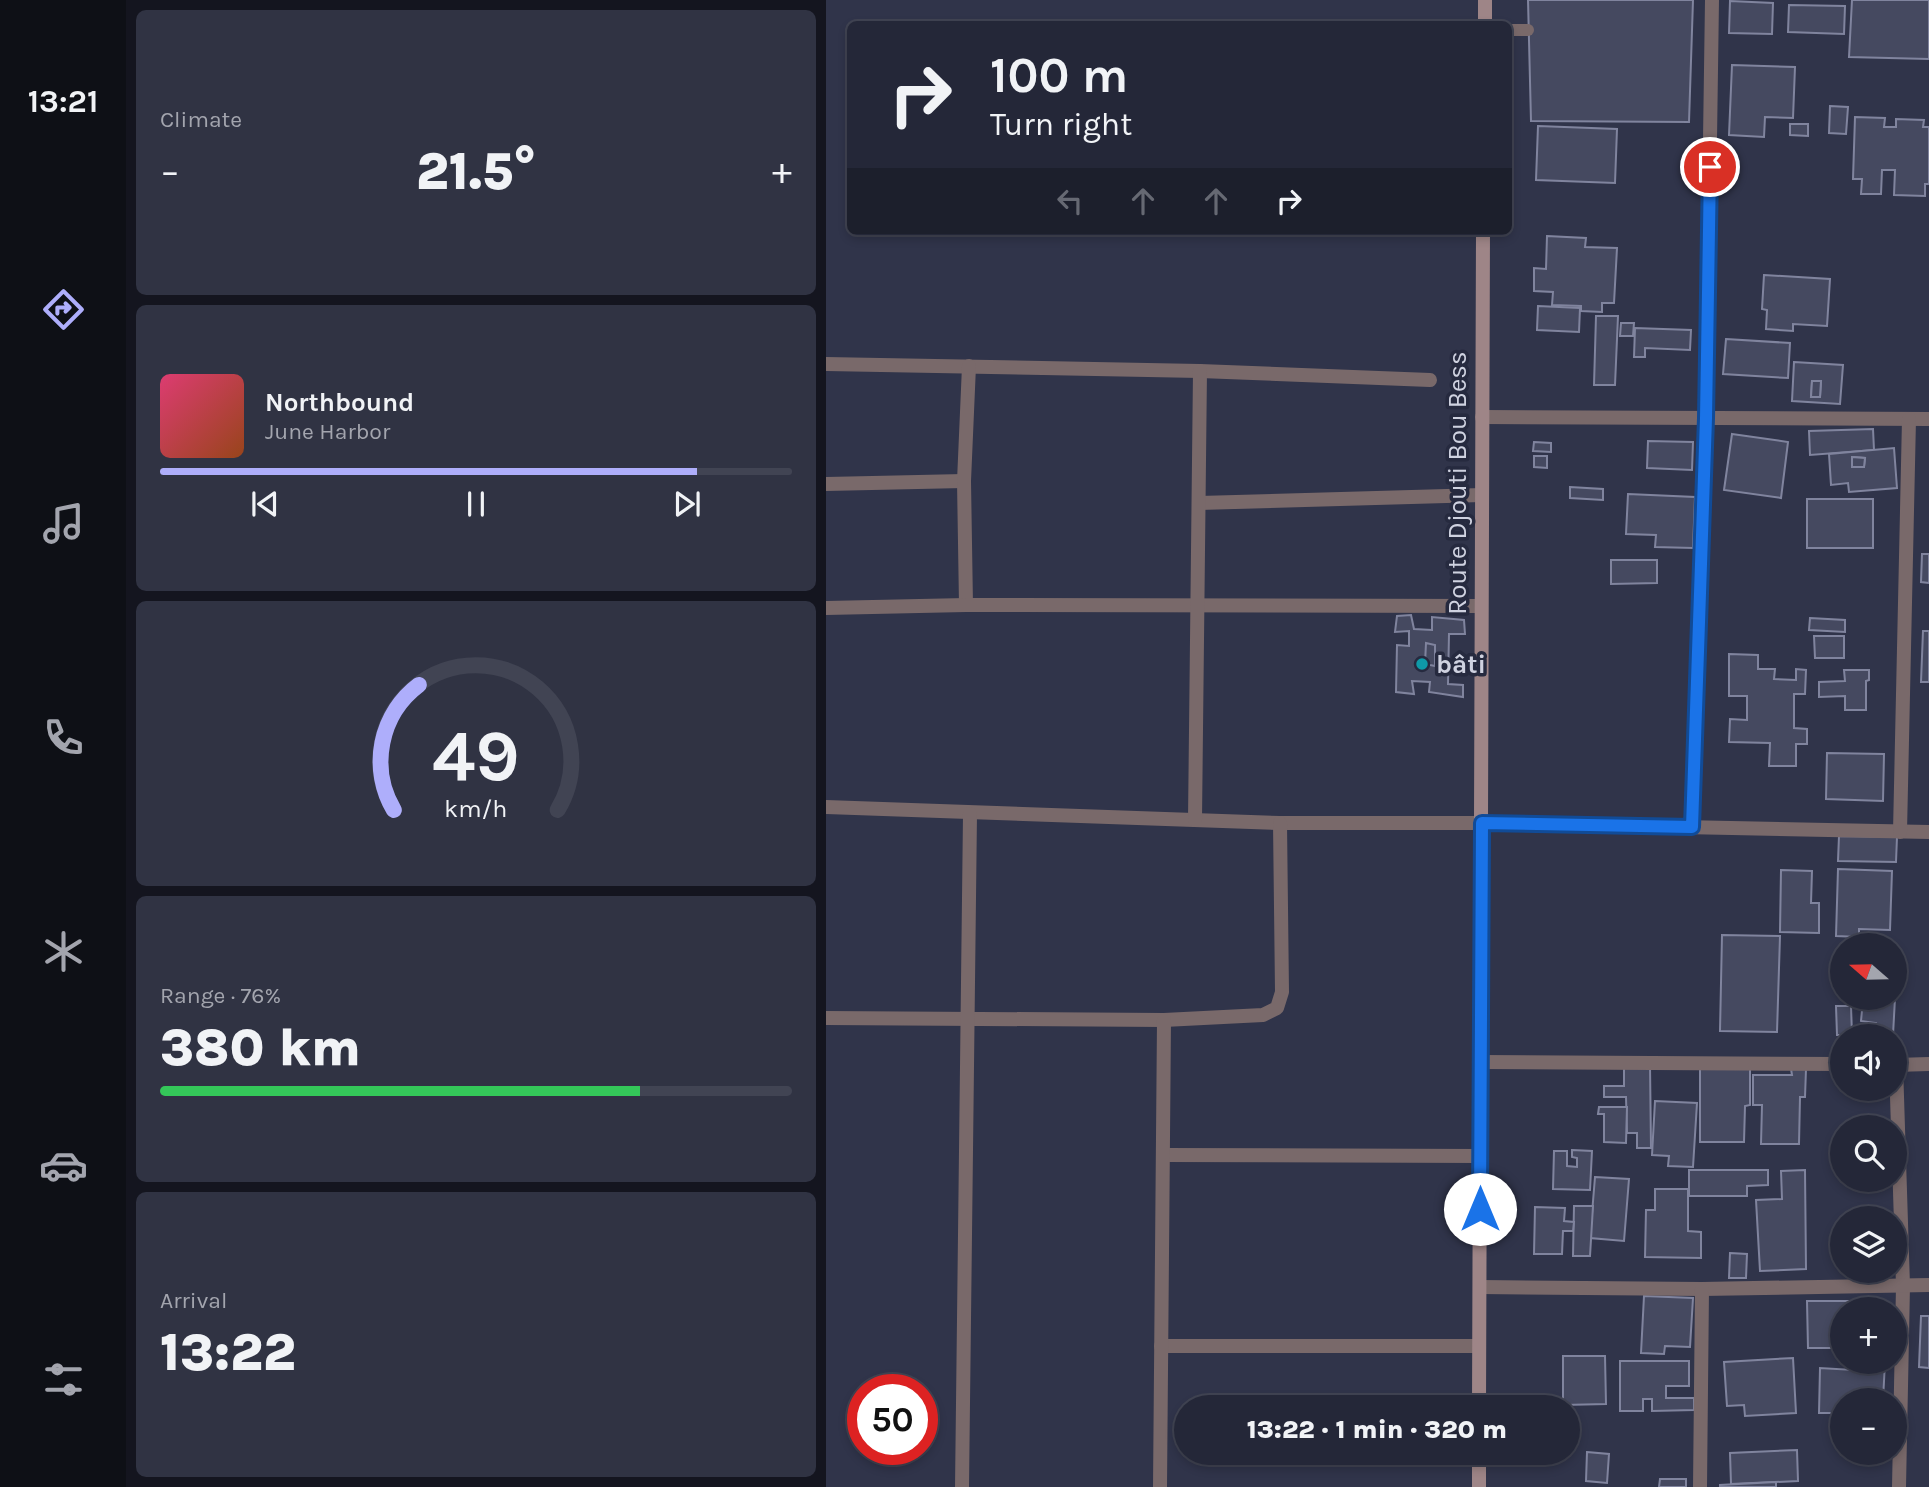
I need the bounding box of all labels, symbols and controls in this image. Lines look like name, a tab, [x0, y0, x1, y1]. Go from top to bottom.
text: 100 m	[990, 47, 1128, 104]
icon: right	[875, 49, 966, 140]
text: 13:21	[28, 83, 98, 120]
text: Climate	[160, 106, 242, 133]
text: Turn right	[990, 106, 1132, 143]
pin	[1680, 137, 1740, 197]
text: 21.5°	[416, 141, 536, 202]
icon: arrive	[1691, 148, 1729, 186]
text: −	[160, 149, 180, 194]
text: +	[772, 149, 792, 194]
icon: left	[1051, 182, 1089, 220]
icon: ahead	[1124, 182, 1162, 220]
icon: ahead	[1197, 182, 1235, 220]
icon: right	[1270, 182, 1308, 220]
icon: directions	[39, 285, 88, 334]
street label: Route Djouti Bou Bess	[1442, 351, 1473, 615]
text: Northbound	[265, 387, 414, 418]
text: June Harbor	[265, 418, 390, 445]
icon: previous	[246, 485, 284, 523]
icon: pause	[457, 485, 495, 523]
icon: next	[668, 485, 706, 523]
icon: music	[39, 499, 88, 548]
place label: bâti	[1436, 649, 1486, 680]
marker: bâti	[1414, 656, 1430, 672]
icon: phone	[39, 713, 88, 762]
text: 49	[432, 713, 520, 798]
text: km/h	[444, 793, 508, 822]
icon: climate	[39, 927, 88, 976]
north arrow	[1830, 933, 1908, 1010]
map controls	[1830, 933, 1907, 1465]
text: Range · 76%	[160, 982, 281, 1009]
text: 380 km	[160, 1017, 361, 1078]
button: sound	[1830, 1024, 1907, 1101]
button: search	[1830, 1115, 1907, 1192]
icon: car	[39, 1141, 88, 1190]
position arrow	[1443, 1172, 1517, 1246]
button: layers	[1830, 1206, 1907, 1283]
text: Arrival	[160, 1287, 227, 1314]
button: +	[1830, 1297, 1907, 1374]
text: 13:22	[160, 1322, 296, 1383]
icon: filters	[39, 1355, 88, 1404]
speed limit sign: 50	[847, 1374, 938, 1465]
button: −	[1830, 1388, 1907, 1465]
text: 13:22 · 1 min · 320 m	[1247, 1414, 1507, 1445]

